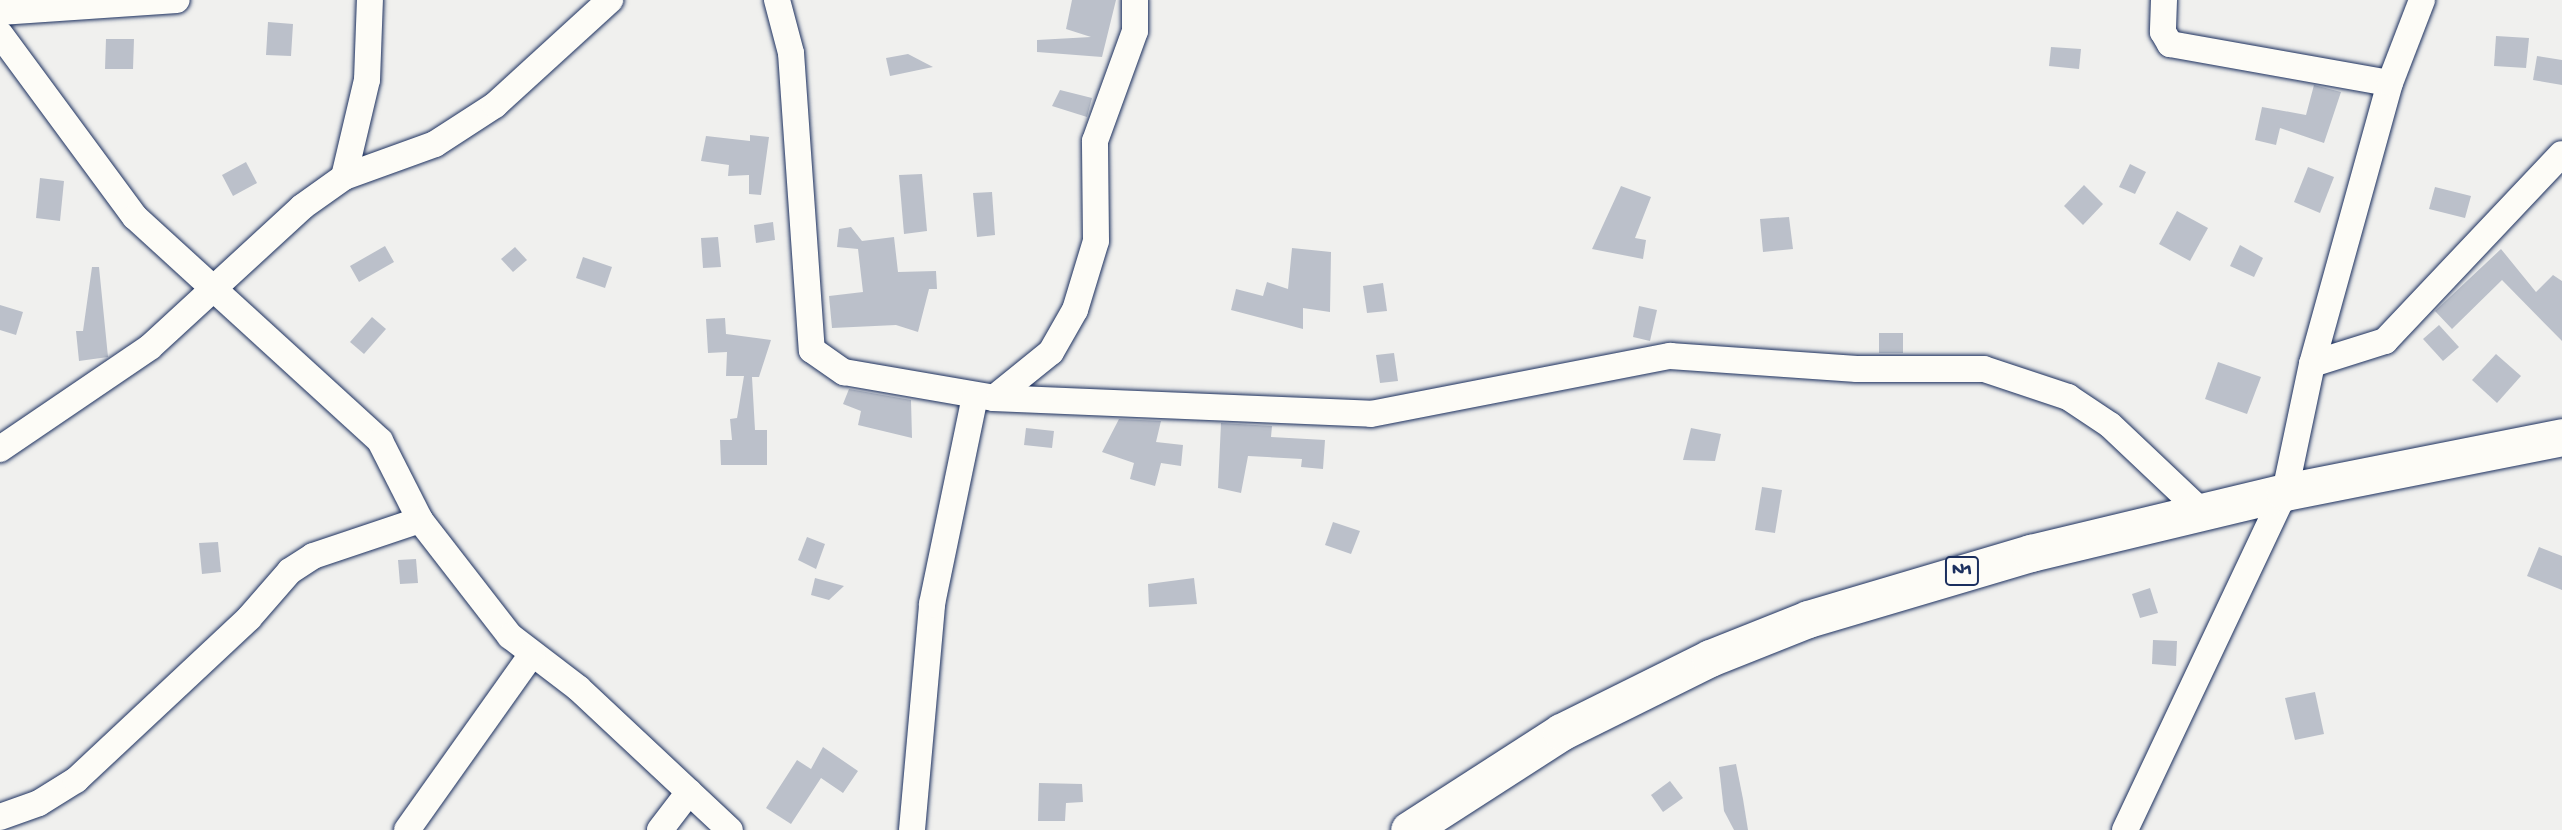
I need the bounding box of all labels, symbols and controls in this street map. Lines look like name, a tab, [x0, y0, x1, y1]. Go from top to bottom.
road number: N1	[1944, 556, 1980, 586]

